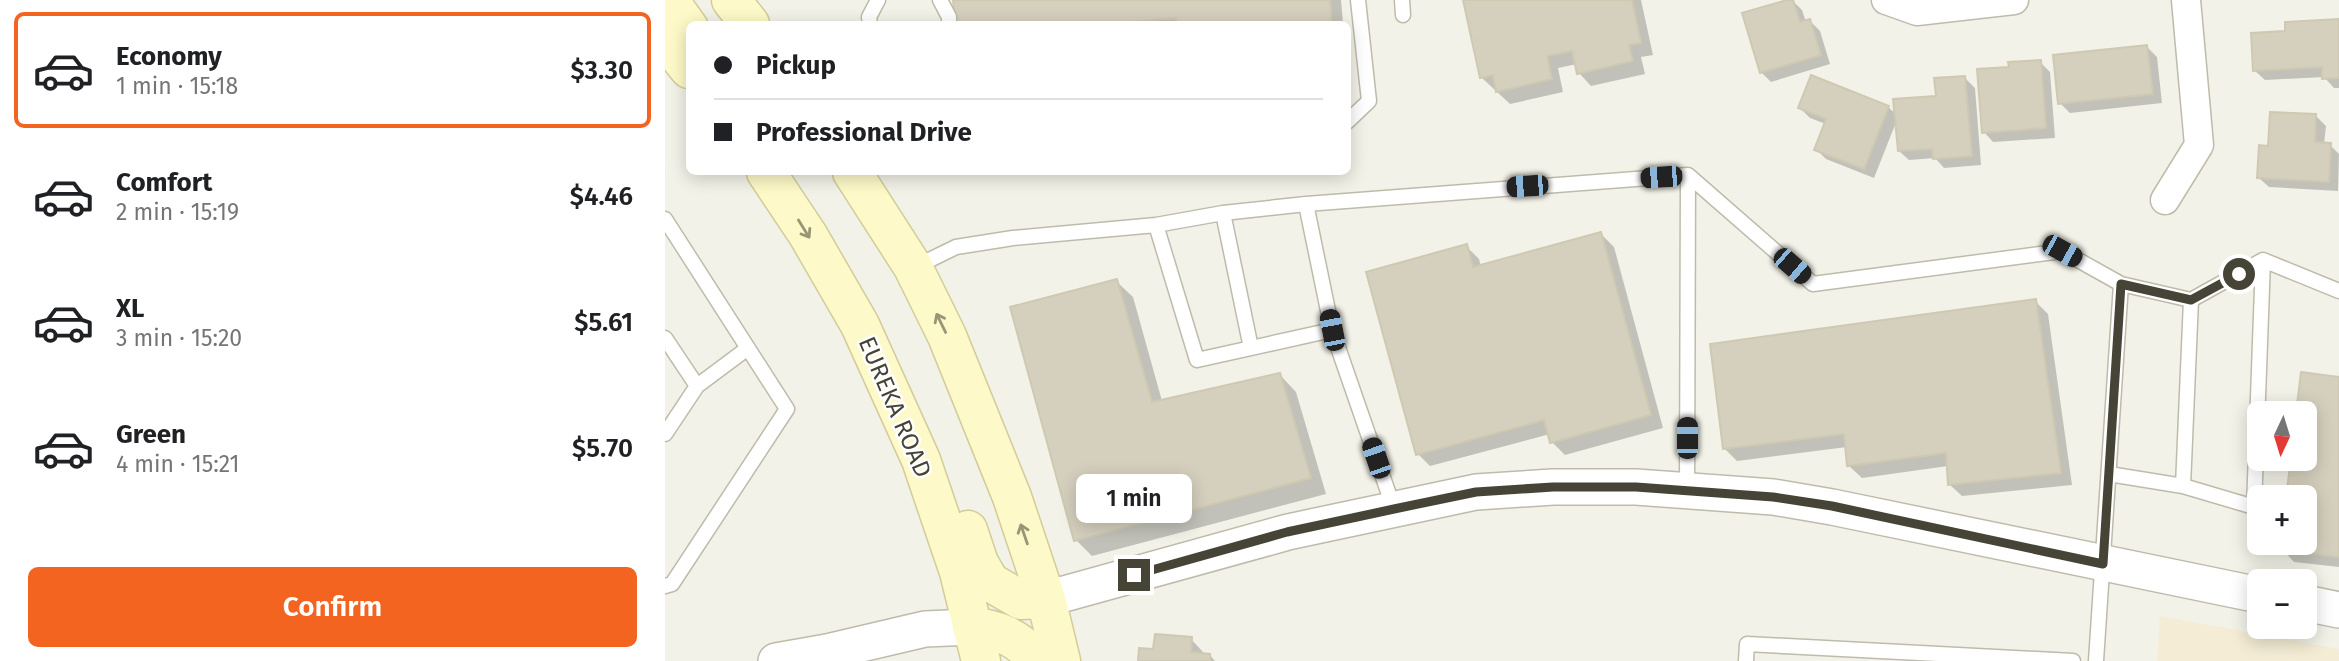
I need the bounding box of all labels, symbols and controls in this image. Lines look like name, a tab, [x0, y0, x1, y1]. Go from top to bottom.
icon: car	[32, 39, 95, 102]
text: Economy	[116, 41, 222, 72]
text: Pickup	[756, 50, 836, 81]
text: $3.30	[570, 55, 633, 86]
text: 1 min · 15:18	[116, 72, 238, 100]
text: Professional Drive	[756, 117, 972, 148]
icon: car	[32, 165, 95, 228]
car	[1640, 165, 1683, 189]
text: Comfort	[116, 167, 212, 198]
car	[1506, 174, 1549, 198]
text: $4.46	[570, 181, 633, 212]
text: 2 min · 15:19	[116, 198, 239, 226]
one-way arrow	[797, 218, 811, 238]
car	[2039, 232, 2086, 270]
car	[1770, 244, 1815, 288]
route start	[2223, 258, 2255, 290]
icon: car	[32, 291, 95, 354]
text: XL	[116, 293, 144, 324]
text: $5.61	[574, 307, 633, 338]
car	[1318, 307, 1347, 353]
one-way arrow	[933, 313, 947, 334]
text: 3 min · 15:20	[116, 324, 242, 352]
street label: EUREKA ROAD	[853, 332, 937, 482]
north arrow	[2247, 401, 2317, 471]
map controls	[2247, 401, 2317, 639]
icon: car	[32, 417, 95, 480]
car	[1677, 417, 1698, 459]
text: Green	[116, 419, 186, 450]
text: $5.70	[572, 433, 633, 464]
car	[1360, 435, 1393, 481]
text: 4 min · 15:21	[116, 450, 240, 478]
callout: 1 min	[1076, 474, 1192, 522]
text: 1 min	[1106, 484, 1162, 512]
button: +	[2247, 485, 2317, 555]
one-way arrow	[1017, 524, 1029, 546]
route end	[1118, 559, 1150, 591]
button: Confirm	[28, 567, 637, 647]
button: −	[2247, 569, 2317, 639]

